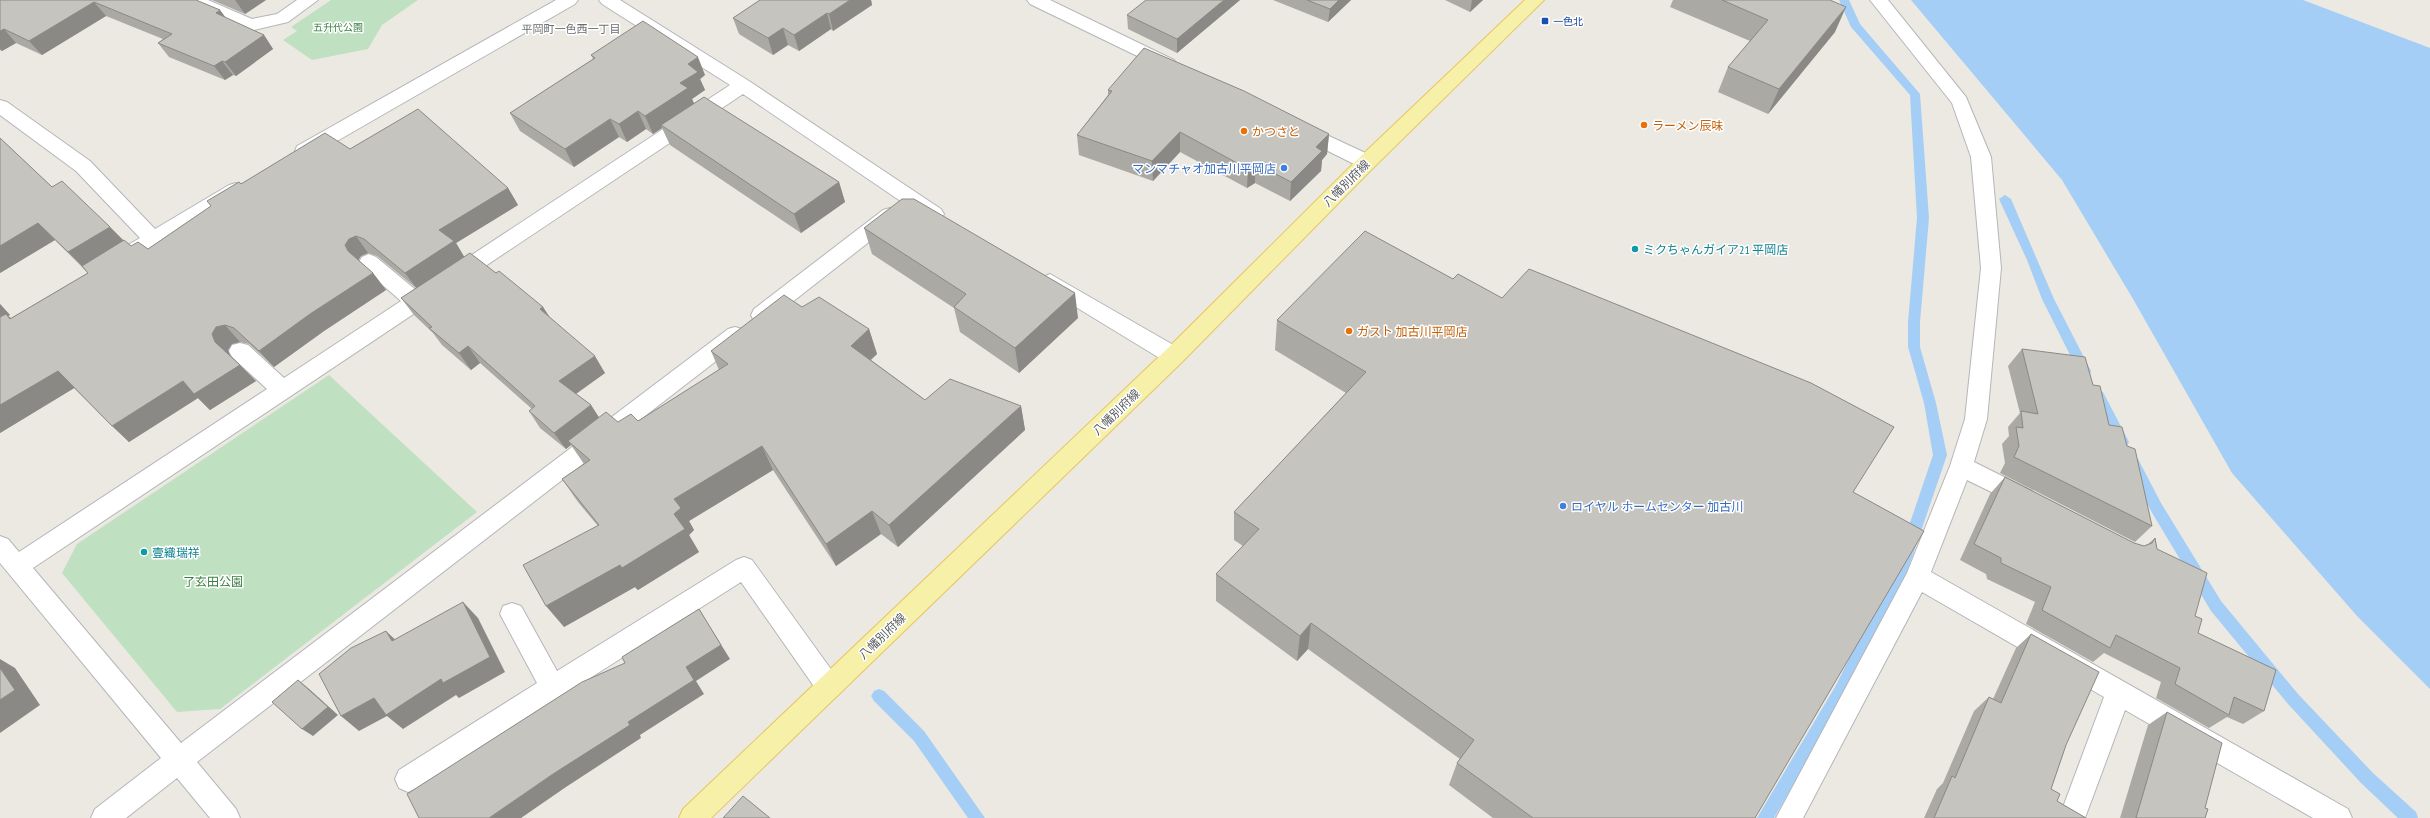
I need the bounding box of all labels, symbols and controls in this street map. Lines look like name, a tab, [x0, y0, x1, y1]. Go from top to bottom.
place label: 一色北	[1553, 15, 1583, 28]
marker: 一色北	[1540, 16, 1550, 26]
park label: 五升代公園	[313, 21, 363, 34]
district label: 平岡町一色西一丁目	[522, 22, 621, 36]
place label: ラーメン辰味	[1652, 118, 1724, 133]
marker: ラーメン辰味	[1639, 120, 1649, 130]
place label: かつさと	[1252, 124, 1300, 139]
marker: かつさと	[1239, 126, 1249, 136]
street label: 八幡別府線	[1319, 156, 1373, 210]
place label: マンマチャオ加古川平岡店	[1132, 161, 1276, 176]
marker: マンマチャオ加古川平岡店	[1279, 163, 1289, 173]
place label: ミクちゃんガイア21 平岡店	[1643, 242, 1788, 257]
marker: ミクちゃんガイア21 平岡店	[1630, 244, 1640, 254]
place label: ガスト 加古川平岡店	[1357, 324, 1468, 339]
marker: ガスト 加古川平岡店	[1344, 326, 1354, 336]
street label: 八幡別府線	[1089, 386, 1143, 438]
place label: ロイヤル ホームセンター 加古川	[1571, 499, 1743, 514]
marker: ロイヤル ホームセンター 加古川	[1558, 501, 1568, 511]
place label: 壹織瑞祥	[152, 545, 200, 560]
marker: 壹織瑞祥	[139, 547, 149, 557]
park label: 了玄田公園	[183, 574, 243, 589]
street label: 八幡別府線	[855, 610, 909, 662]

